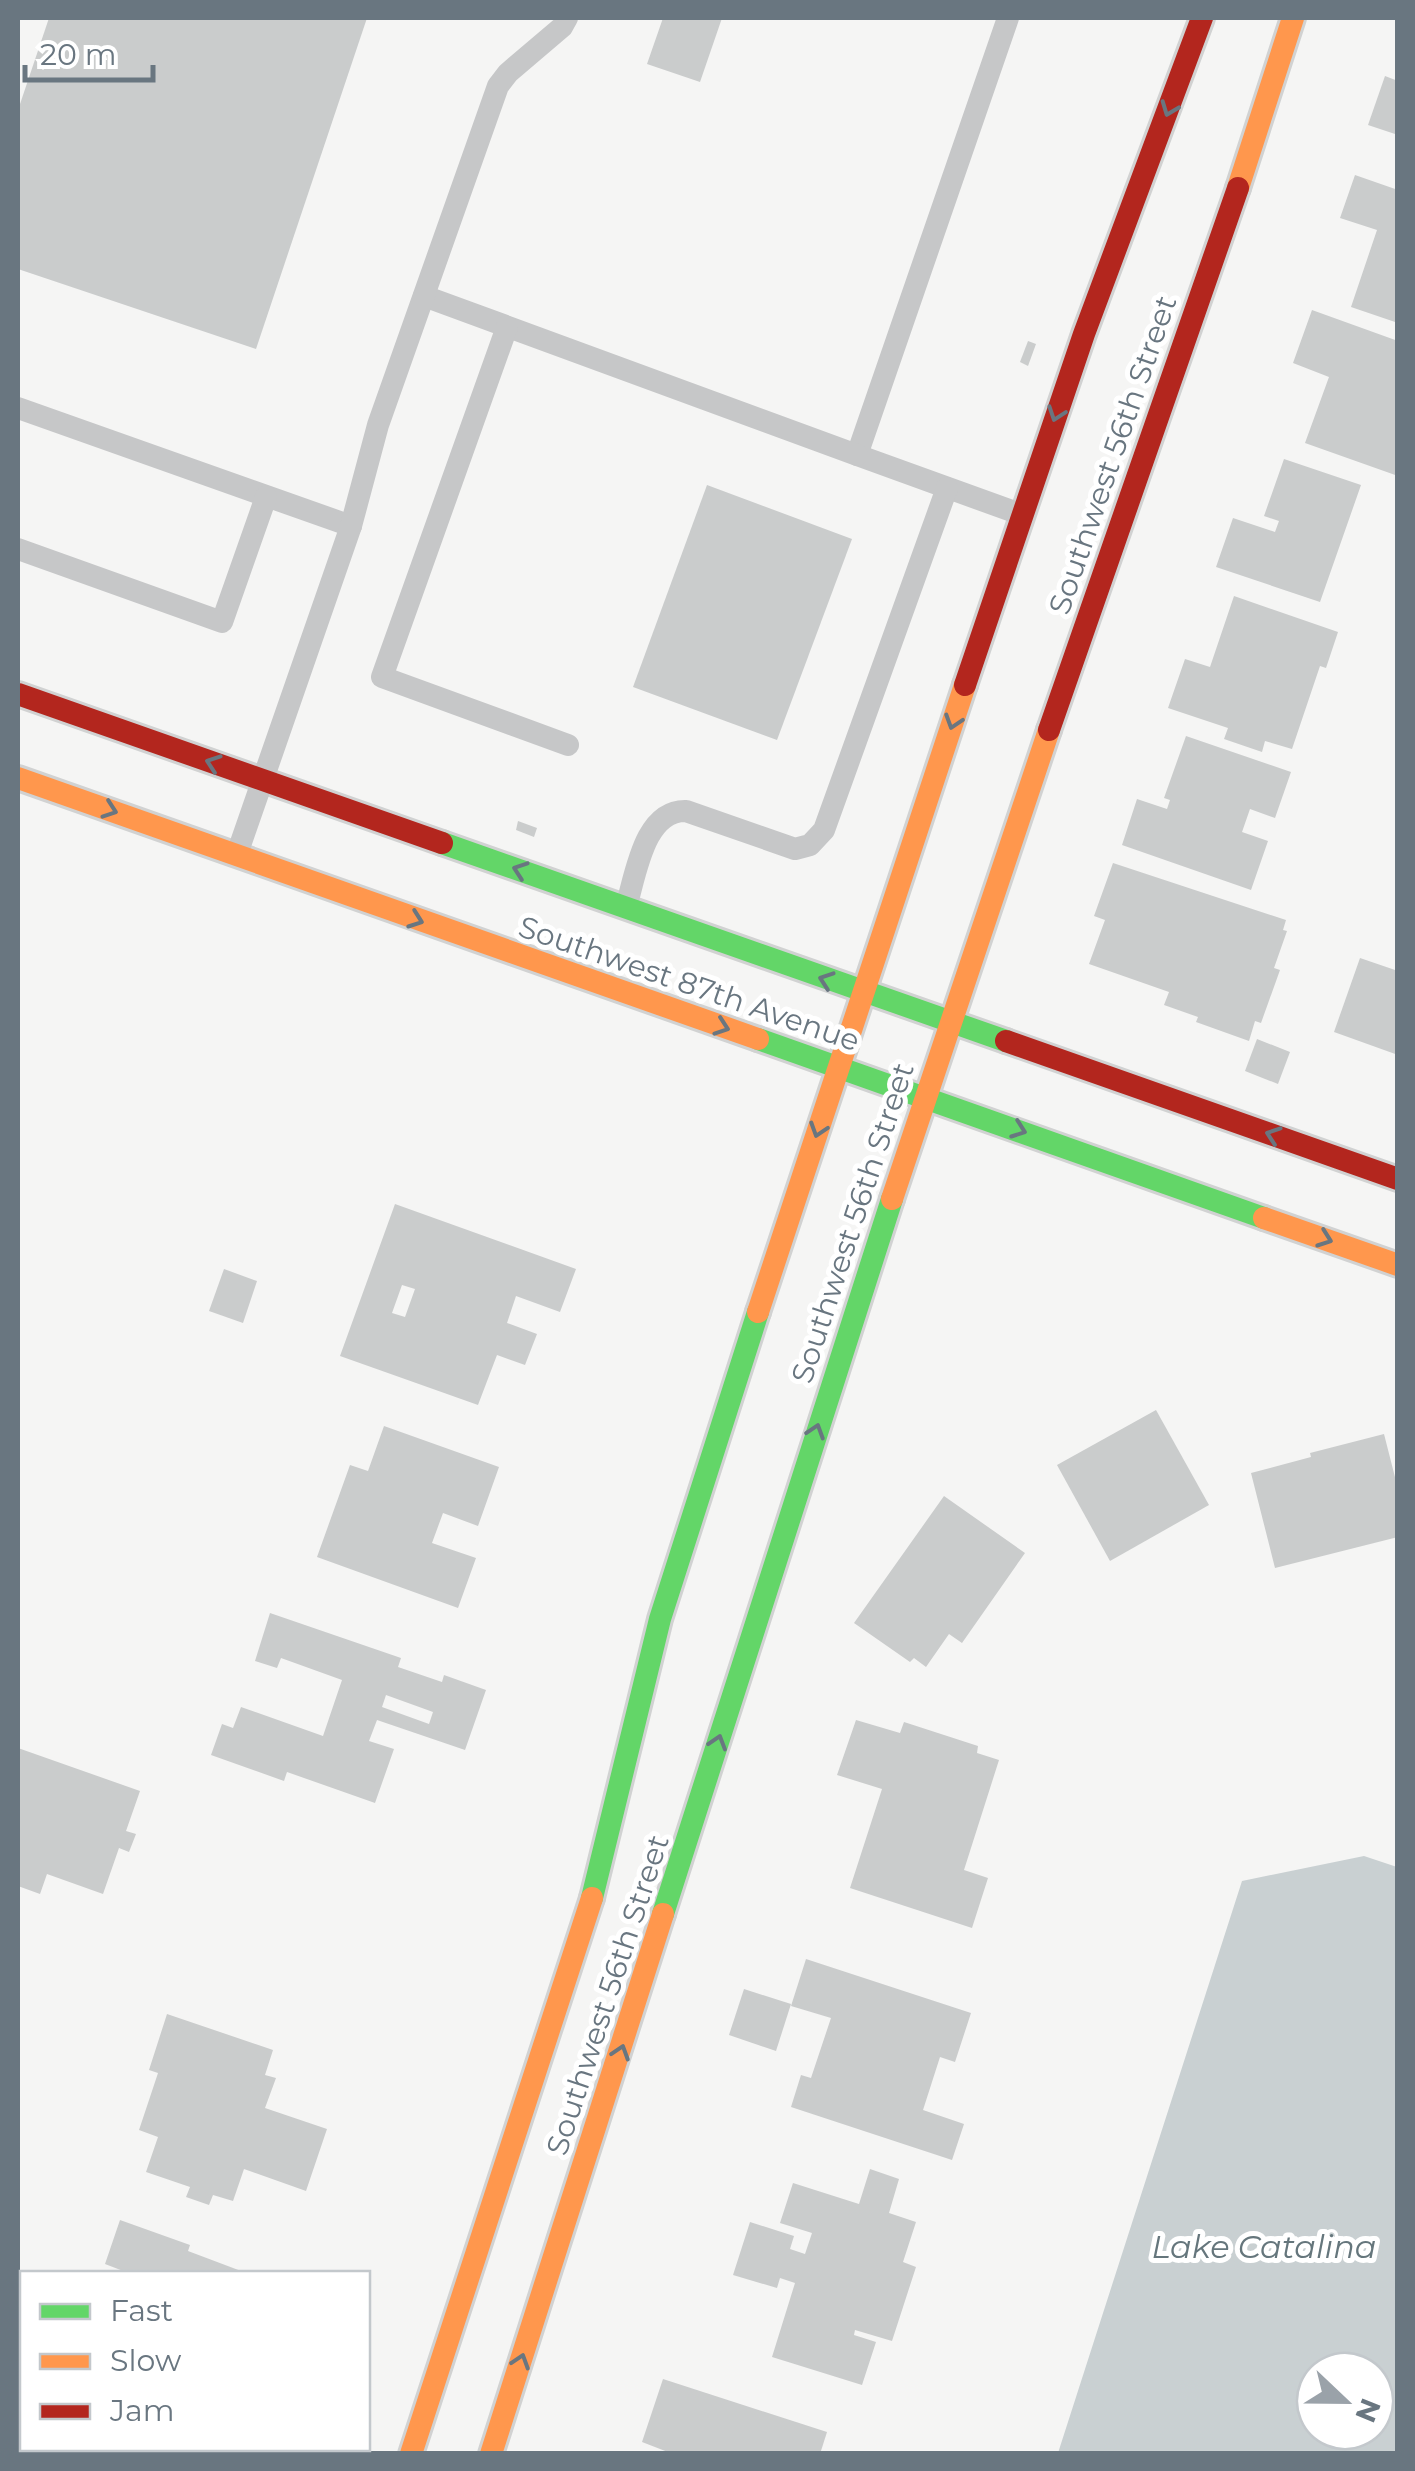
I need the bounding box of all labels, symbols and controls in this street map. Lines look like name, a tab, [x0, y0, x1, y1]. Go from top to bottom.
scale bar	[25, 20, 152, 82]
text: 20 m	[40, 36, 117, 73]
one-way arrow	[1161, 99, 1181, 117]
street label: Southwest 56th Street	[1041, 291, 1184, 619]
one-way arrow	[1047, 404, 1068, 421]
one-way arrow	[945, 713, 965, 730]
one-way arrow	[206, 754, 223, 775]
one-way arrow	[100, 798, 117, 819]
one-way arrow	[513, 861, 530, 882]
one-way arrow	[406, 908, 423, 928]
street label: Southwest 87th Avenue	[514, 908, 865, 1059]
one-way arrow	[819, 971, 836, 992]
one-way arrow	[713, 1015, 730, 1036]
street label: Southwest 56th Street	[783, 1058, 922, 1388]
one-way arrow	[1009, 1119, 1026, 1139]
one-way arrow	[810, 1121, 830, 1138]
one-way arrow	[1265, 1126, 1282, 1146]
one-way arrow	[1315, 1227, 1332, 1248]
one-way arrow	[804, 1424, 824, 1441]
one-way arrow	[707, 1734, 727, 1751]
street label: Southwest 56th Street	[538, 1830, 677, 2160]
one-way arrow	[610, 2044, 630, 2061]
water label: Lake Catalina	[1152, 2227, 1376, 2266]
legend	[20, 2271, 370, 2451]
text: Fast	[110, 2292, 173, 2329]
text: Slow	[110, 2342, 182, 2379]
north arrow	[1295, 2351, 1395, 2451]
one-way arrow	[510, 2353, 530, 2370]
text: Jam	[109, 2392, 175, 2429]
text: N	[1348, 2394, 1388, 2427]

